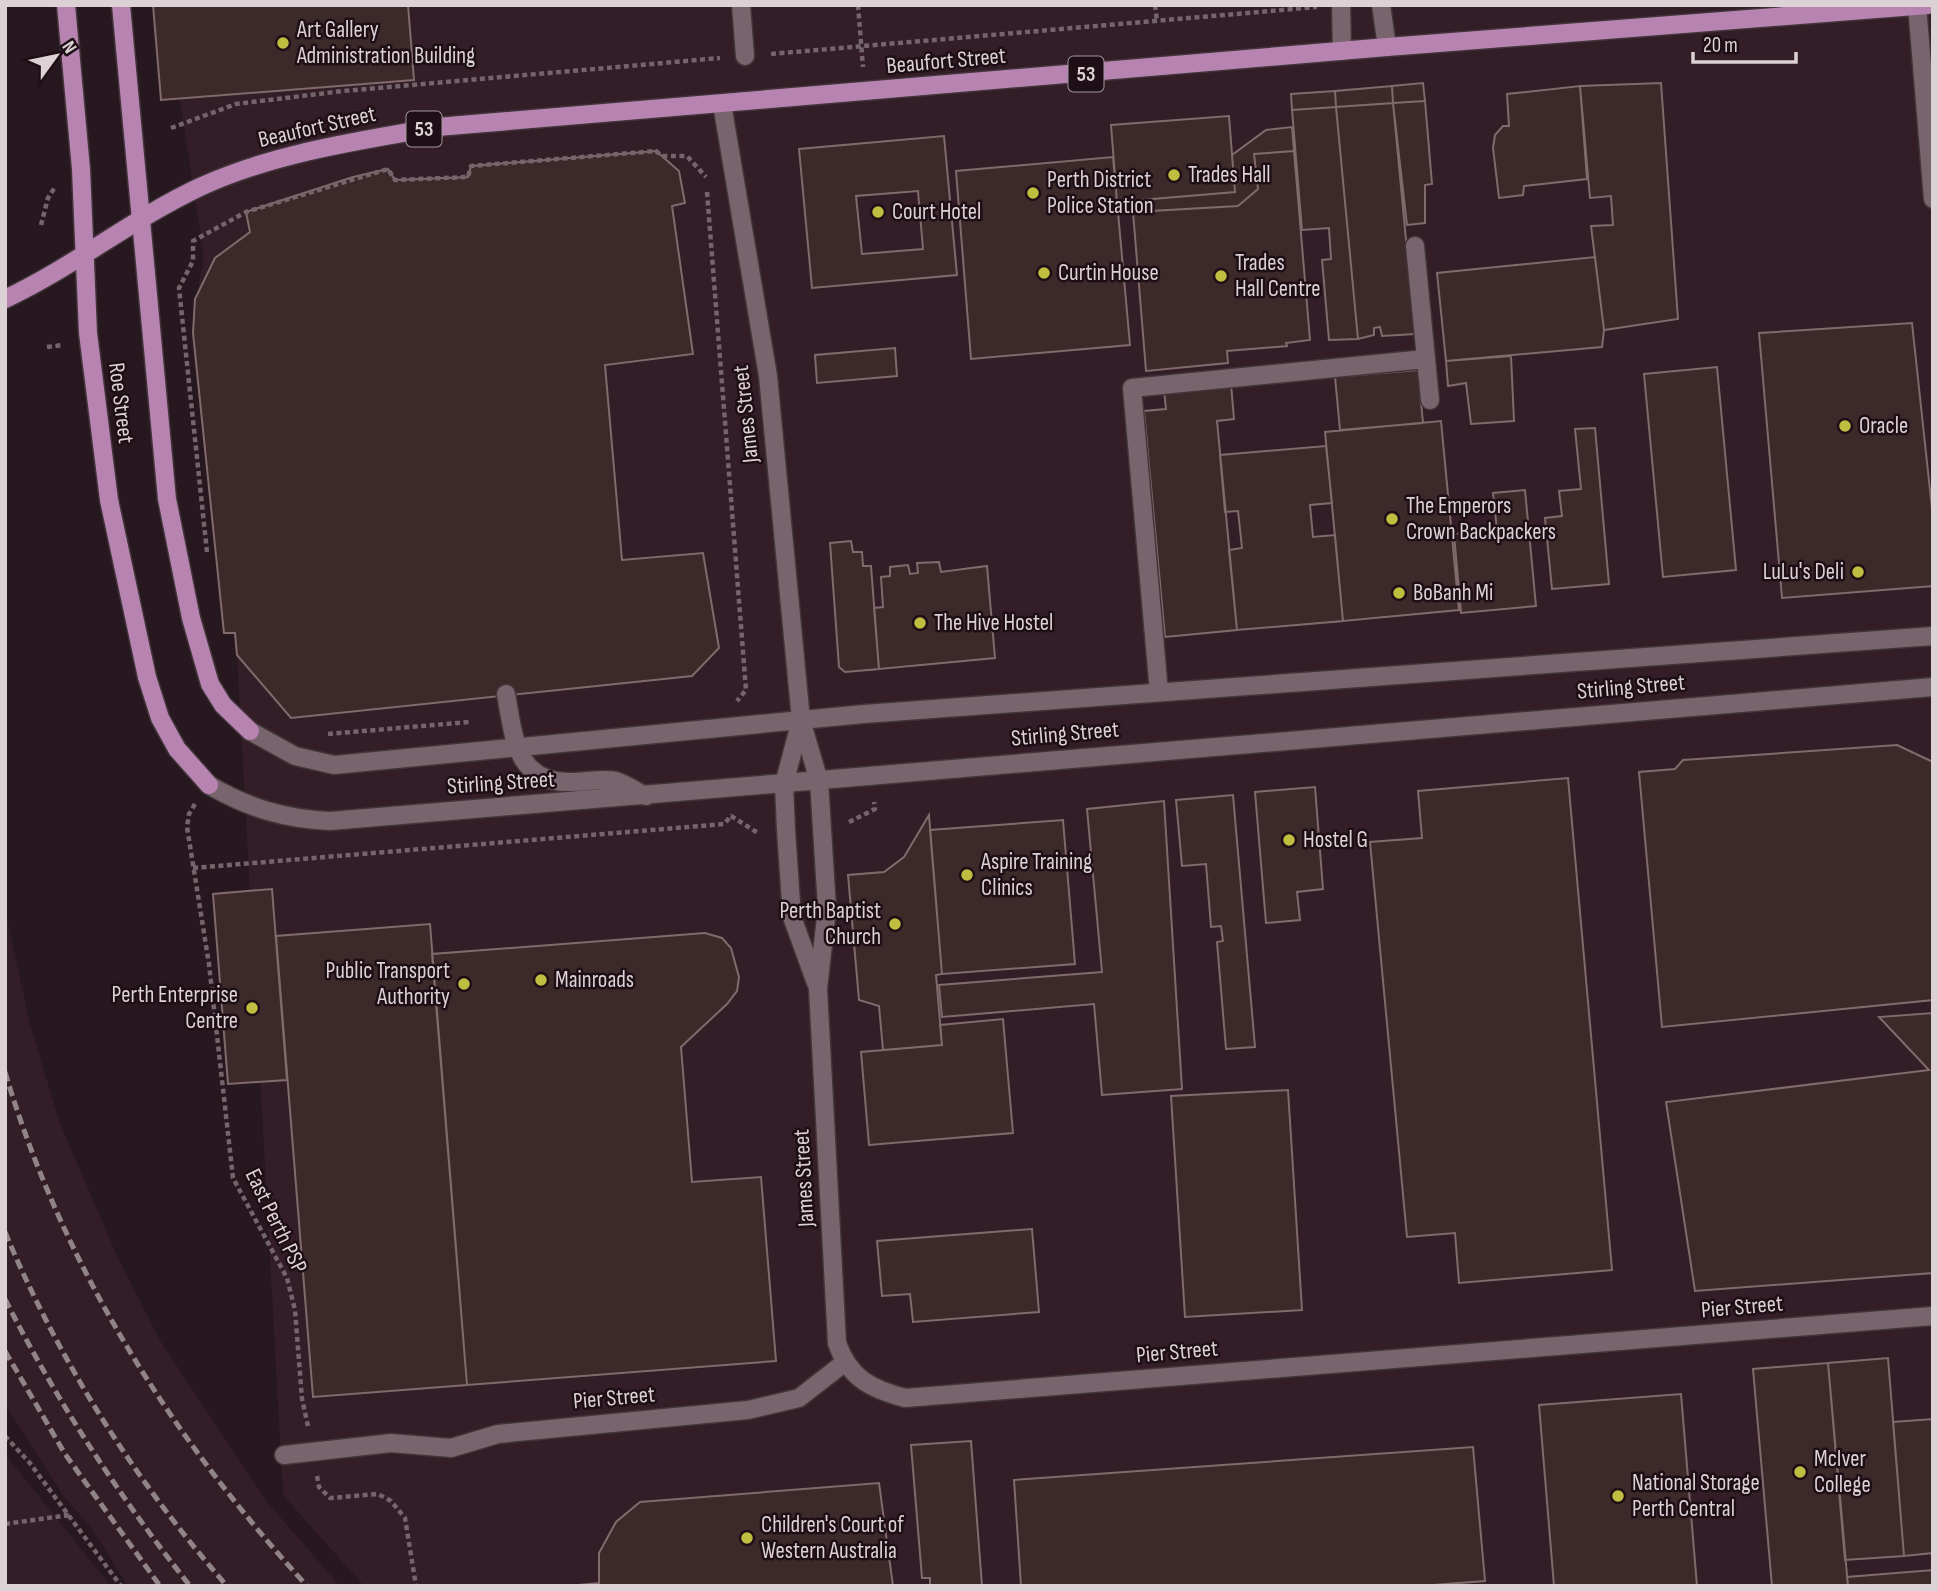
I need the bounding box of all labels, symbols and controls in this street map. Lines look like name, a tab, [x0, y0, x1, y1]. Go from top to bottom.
place label: Art Gallery Administration Building	[296, 16, 475, 70]
north arrow	[21, 21, 91, 91]
scale bar	[1693, 21, 1796, 65]
text: 20 m	[1703, 33, 1738, 58]
marker: Art Gallery Administration Building	[275, 35, 291, 51]
text: N	[57, 37, 81, 58]
street label: Beaufort Street	[885, 42, 1007, 80]
road number: 53	[1068, 56, 1104, 92]
street label: Beaufort Street	[256, 100, 378, 154]
road number: 53	[406, 111, 442, 146]
place label: Trades Hall	[1188, 161, 1271, 189]
place label: Perth District Police Station	[1047, 166, 1154, 220]
marker: Trades Hall	[1166, 167, 1182, 183]
marker: Perth District Police Station	[1025, 185, 1041, 201]
place label: Court Hotel	[892, 198, 981, 226]
marker: Court Hotel	[870, 204, 886, 220]
place label: Trades Hall Centre	[1235, 249, 1320, 303]
place label: Curtin House	[1058, 259, 1159, 287]
marker: Curtin House	[1036, 265, 1052, 281]
marker: Trades Hall Centre	[1213, 268, 1229, 284]
street label: Roe Street	[102, 361, 140, 445]
street label: James Street	[727, 364, 765, 465]
place label: Oracle	[1859, 412, 1908, 440]
marker: Oracle	[1837, 418, 1853, 434]
place label: The Emperors Crown Backpackers	[1406, 492, 1556, 546]
marker: The Emperors Crown Backpackers	[1384, 511, 1400, 527]
place label: LuLu's Deli	[1763, 558, 1844, 586]
marker: LuLu's Deli	[1850, 564, 1866, 580]
place label: BoBanh Mi	[1413, 579, 1493, 607]
marker: BoBanh Mi	[1391, 585, 1407, 601]
place label: The Hive Hostel	[934, 609, 1053, 637]
marker: The Hive Hostel	[912, 615, 928, 631]
street label: Stirling Street	[1576, 668, 1686, 706]
street label: Stirling Street	[1010, 715, 1120, 753]
street label: Stirling Street	[446, 765, 556, 801]
place label: Hostel G	[1303, 826, 1368, 854]
marker: Hostel G	[1281, 832, 1297, 848]
place label: Aspire Training Clinics	[980, 848, 1092, 902]
marker: Aspire Training Clinics	[959, 867, 975, 883]
place label: Perth Baptist Church	[779, 897, 881, 951]
marker: Perth Baptist Church	[887, 916, 903, 932]
place label: Public Transport Authority	[325, 957, 450, 1011]
place label: Mainroads	[555, 966, 634, 994]
marker: Mainroads	[533, 972, 549, 988]
marker: Public Transport Authority	[456, 976, 472, 992]
place label: Perth Enterprise Centre	[112, 981, 238, 1035]
marker: Perth Enterprise Centre	[244, 1000, 260, 1016]
street label: James Street	[787, 1128, 821, 1229]
street label: East Perth PSP	[239, 1164, 313, 1278]
street label: Pier Street	[1700, 1289, 1784, 1325]
street label: Pier Street	[1135, 1334, 1219, 1370]
street label: Pier Street	[572, 1380, 656, 1416]
place label: McIver College	[1814, 1445, 1871, 1499]
marker: McIver College	[1792, 1464, 1808, 1480]
place label: National Storage Perth Central	[1632, 1469, 1760, 1523]
marker: National Storage Perth Central	[1610, 1488, 1626, 1504]
place label: Children's Court of Western Australia	[761, 1511, 904, 1565]
marker: Children's Court of Western Australia	[739, 1530, 755, 1546]

